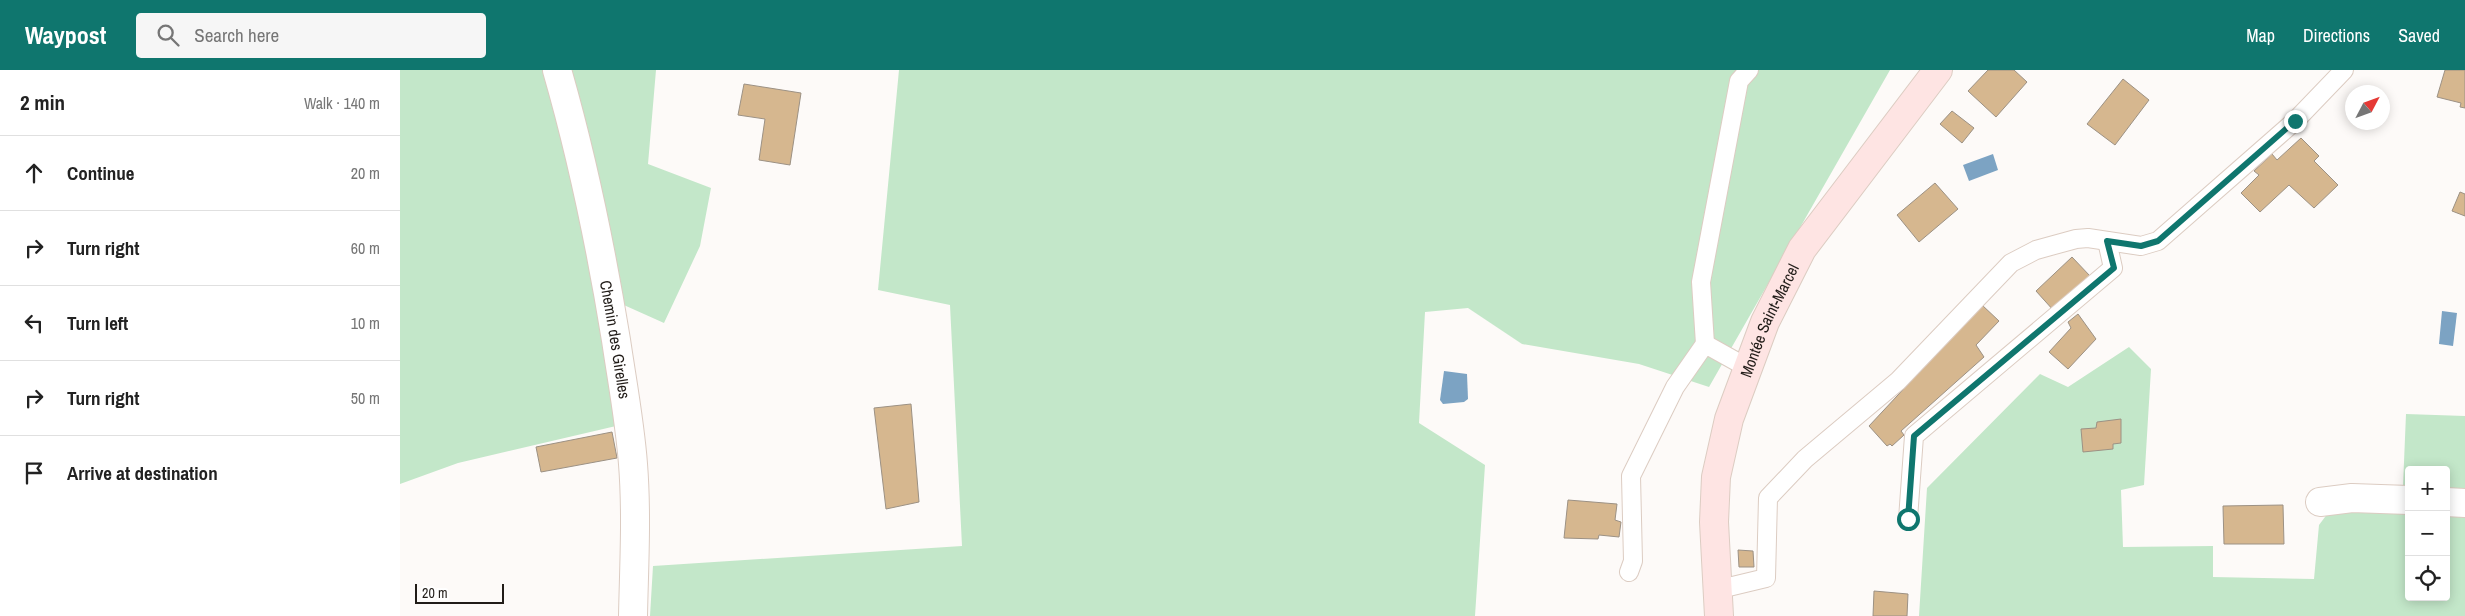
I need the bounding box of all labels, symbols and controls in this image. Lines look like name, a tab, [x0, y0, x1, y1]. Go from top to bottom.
search box	[136, 13, 486, 58]
text: Waypost	[25, 19, 106, 51]
icon: search	[154, 21, 182, 49]
text: Search here	[194, 22, 279, 48]
text: Map	[2246, 23, 2275, 48]
text: Directions	[2303, 23, 2370, 48]
text: Saved	[2398, 23, 2440, 48]
north arrow	[2345, 85, 2390, 130]
text: 2 min	[20, 88, 65, 117]
text: Walk · 140 m	[304, 92, 380, 114]
route end	[2284, 110, 2307, 133]
icon: ahead	[20, 159, 48, 187]
text: Continue	[67, 160, 135, 186]
text: 20 m	[351, 162, 380, 184]
icon: right	[20, 234, 48, 262]
text: Turn right	[67, 235, 139, 261]
text: 60 m	[351, 237, 380, 259]
street label: Montée Saint-Marcel	[1735, 260, 1804, 380]
street label: Chemin des Girelles	[595, 278, 636, 400]
icon: left	[20, 309, 48, 337]
text: Turn left	[67, 310, 128, 336]
text: 10 m	[351, 312, 380, 334]
icon: right	[20, 384, 48, 412]
text: Turn right	[67, 385, 139, 411]
text: 50 m	[351, 387, 380, 409]
icon: arrive	[20, 459, 48, 487]
text: Arrive at destination	[67, 460, 218, 486]
map controls	[2405, 466, 2450, 601]
button: +	[2405, 466, 2450, 511]
route start	[1897, 508, 1920, 531]
button: −	[2405, 511, 2450, 556]
button: locate	[2405, 556, 2450, 601]
scale bar	[415, 581, 504, 604]
text: 20 m	[422, 584, 448, 602]

